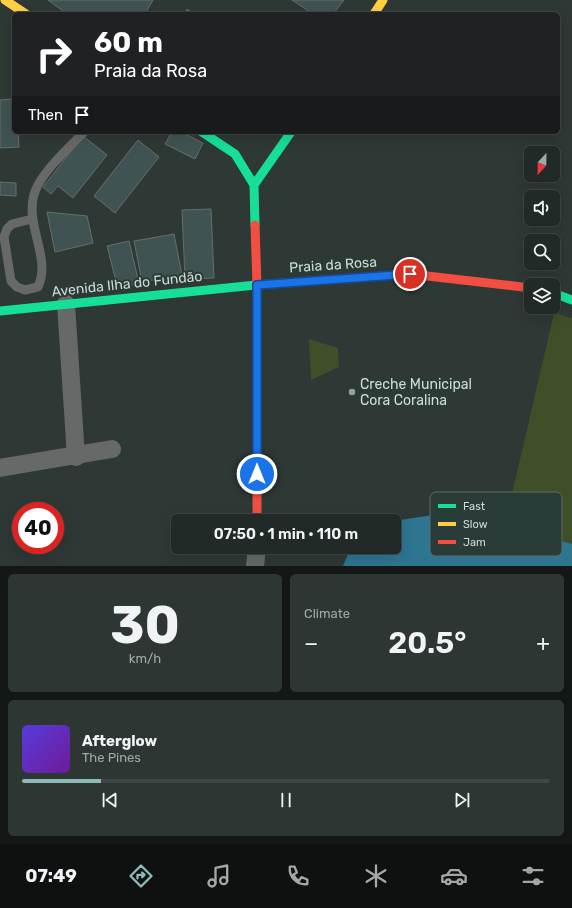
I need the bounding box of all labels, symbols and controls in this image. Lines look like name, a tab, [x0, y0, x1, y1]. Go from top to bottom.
text: 60 m	[94, 26, 163, 59]
icon: right	[28, 28, 80, 80]
text: Praia da Rosa	[94, 60, 207, 82]
icon: arrive	[71, 104, 93, 126]
text: Then	[28, 106, 63, 124]
north arrow	[524, 146, 560, 182]
map controls	[524, 146, 560, 314]
button: sound	[524, 190, 560, 226]
button: search	[524, 234, 560, 270]
street label: Praia da Rosa	[289, 253, 377, 277]
pin	[393, 257, 427, 291]
icon: arrive	[399, 263, 421, 285]
street label: Avenida Ilha do Fundão	[51, 268, 203, 300]
button: layers	[524, 278, 560, 314]
place label: Creche Municipal Cora Coralina	[360, 376, 472, 409]
marker: Creche Municipal Cora Coralina	[347, 387, 357, 397]
position arrow	[236, 453, 278, 495]
legend	[430, 492, 562, 556]
text: Fast	[463, 500, 486, 513]
speed limit sign: 40	[12, 502, 64, 554]
text: Slow	[463, 518, 488, 531]
text: 07:50 · 1 min · 110 m	[214, 525, 358, 543]
text: Jam	[463, 536, 486, 549]
text: 30	[110, 594, 180, 656]
text: Climate	[304, 606, 350, 621]
text: 20.5°	[388, 625, 466, 661]
text: −	[304, 630, 318, 657]
text: +	[536, 630, 550, 657]
text: km/h	[129, 651, 161, 666]
text: Afterglow	[82, 732, 157, 750]
text: The Pines	[82, 750, 141, 765]
icon: previous	[99, 789, 121, 811]
icon: pause	[275, 789, 297, 811]
icon: next	[451, 789, 473, 811]
icon: directions	[127, 862, 155, 890]
icon: music	[205, 862, 233, 890]
icon: phone	[284, 862, 312, 890]
icon: climate	[362, 862, 390, 890]
icon: car	[440, 862, 468, 890]
icon: filters	[519, 862, 547, 890]
text: 07:49	[25, 865, 77, 887]

